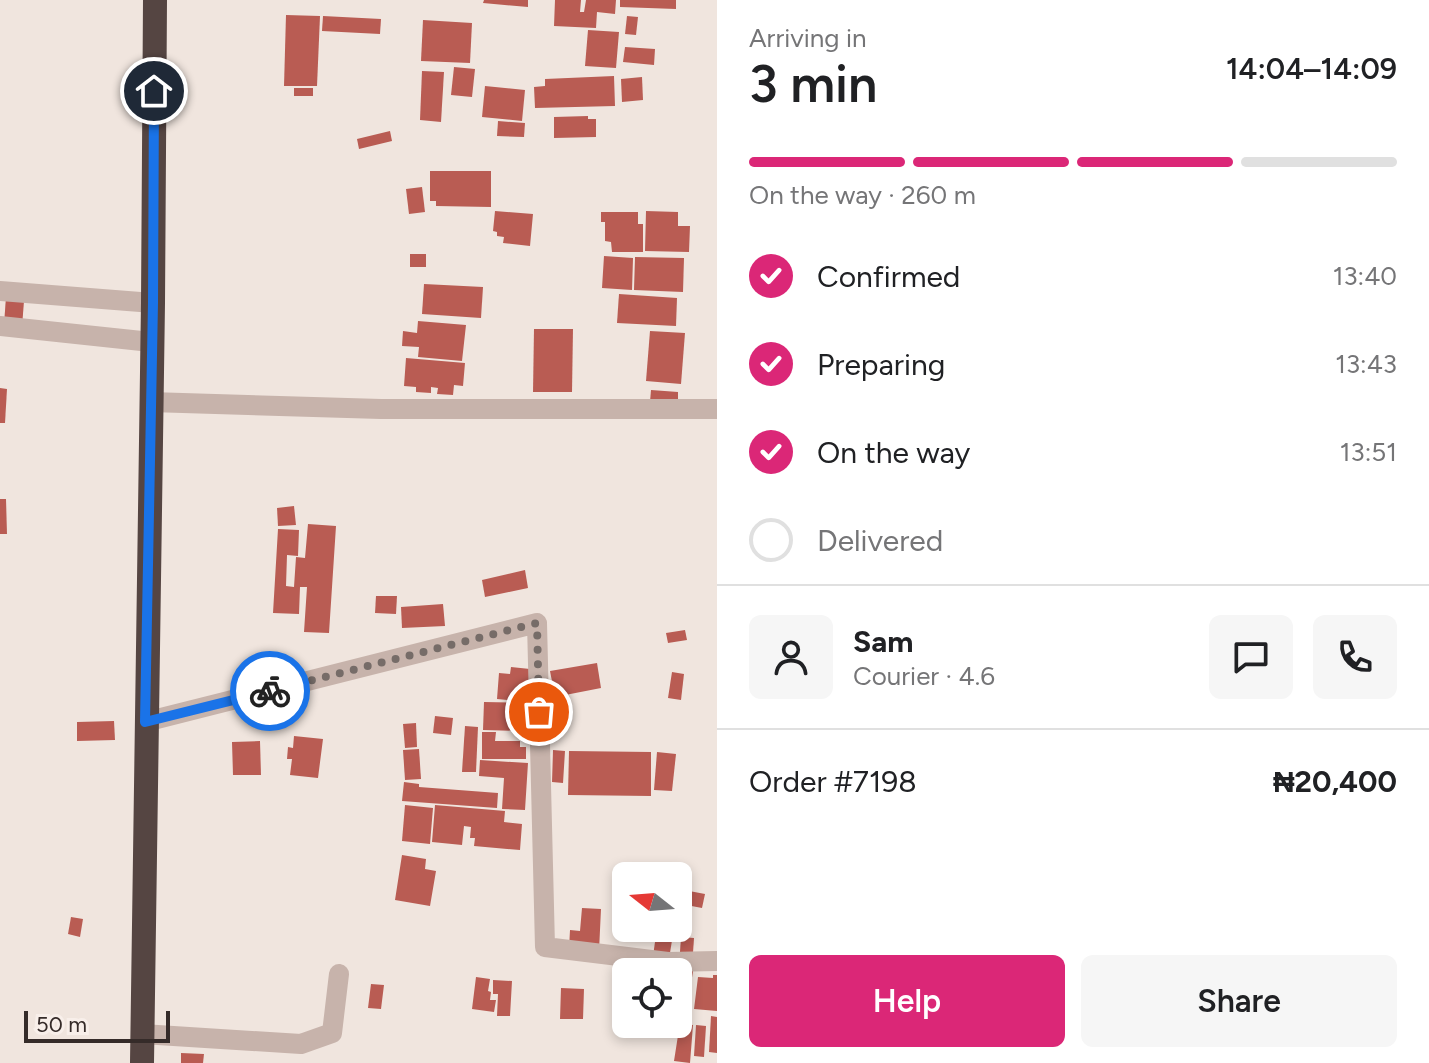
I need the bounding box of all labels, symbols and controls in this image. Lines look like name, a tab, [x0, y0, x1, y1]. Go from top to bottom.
text: Arriving in	[749, 22, 867, 54]
text: 14:04–14:09	[1226, 50, 1397, 87]
text: 3 min	[749, 53, 877, 115]
pin	[120, 57, 188, 125]
icon: home	[132, 69, 176, 113]
text: On the way · 260 m	[749, 179, 976, 211]
icon: check	[749, 254, 793, 298]
text: Confirmed	[817, 258, 960, 295]
text: 13:40	[1333, 260, 1397, 292]
icon: check	[749, 342, 793, 386]
text: Preparing	[817, 346, 945, 383]
text: 13:43	[1335, 348, 1397, 380]
icon: check	[749, 430, 793, 474]
text: On the way	[817, 434, 970, 471]
text: 13:51	[1340, 436, 1397, 468]
text: Delivered	[817, 522, 943, 559]
button: person	[749, 615, 833, 699]
button: chat	[1209, 615, 1293, 699]
button: phone	[1313, 615, 1397, 699]
text: Sam	[853, 623, 913, 660]
courier	[230, 651, 310, 731]
text: Courier · 4.6	[853, 660, 995, 692]
icon: bike	[248, 669, 292, 713]
pin	[505, 678, 573, 746]
icon: bag	[517, 690, 561, 734]
text: Order #7198	[749, 763, 917, 800]
text: ₦20,400	[1273, 763, 1397, 800]
north arrow	[612, 862, 692, 942]
map controls	[612, 862, 692, 1038]
button: Help	[749, 955, 1065, 1047]
button: Share	[1081, 955, 1397, 1047]
button: locate	[612, 958, 692, 1038]
scale bar	[24, 1007, 170, 1043]
text: 50 m	[36, 1011, 87, 1038]

